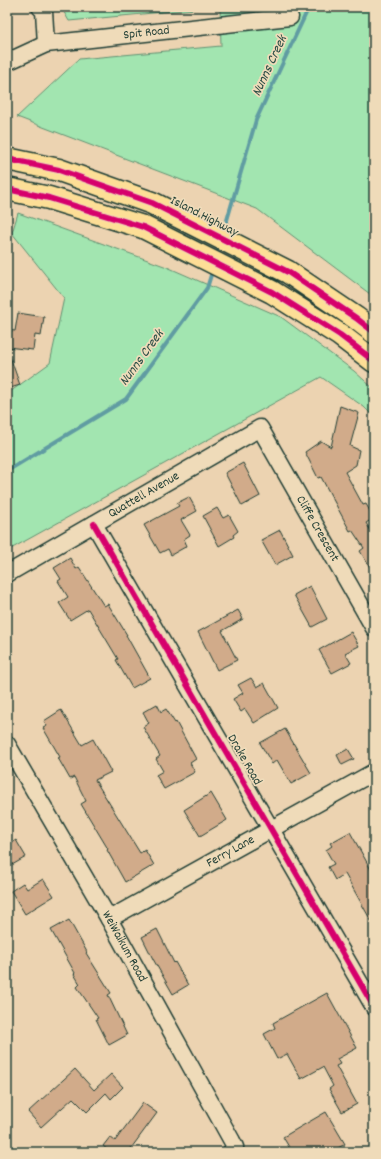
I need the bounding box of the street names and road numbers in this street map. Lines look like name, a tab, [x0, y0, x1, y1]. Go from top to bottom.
street label: Spit Road	[122, 21, 170, 45]
street label: Island Highway	[167, 192, 242, 243]
street label: Quattell Avenue	[105, 467, 183, 523]
street label: Cliffe Crescent	[291, 492, 344, 566]
street label: Drake Road	[222, 731, 266, 789]
street label: Ferry Lane	[203, 830, 258, 873]
street label: WeiWaikum Road	[97, 907, 152, 986]

